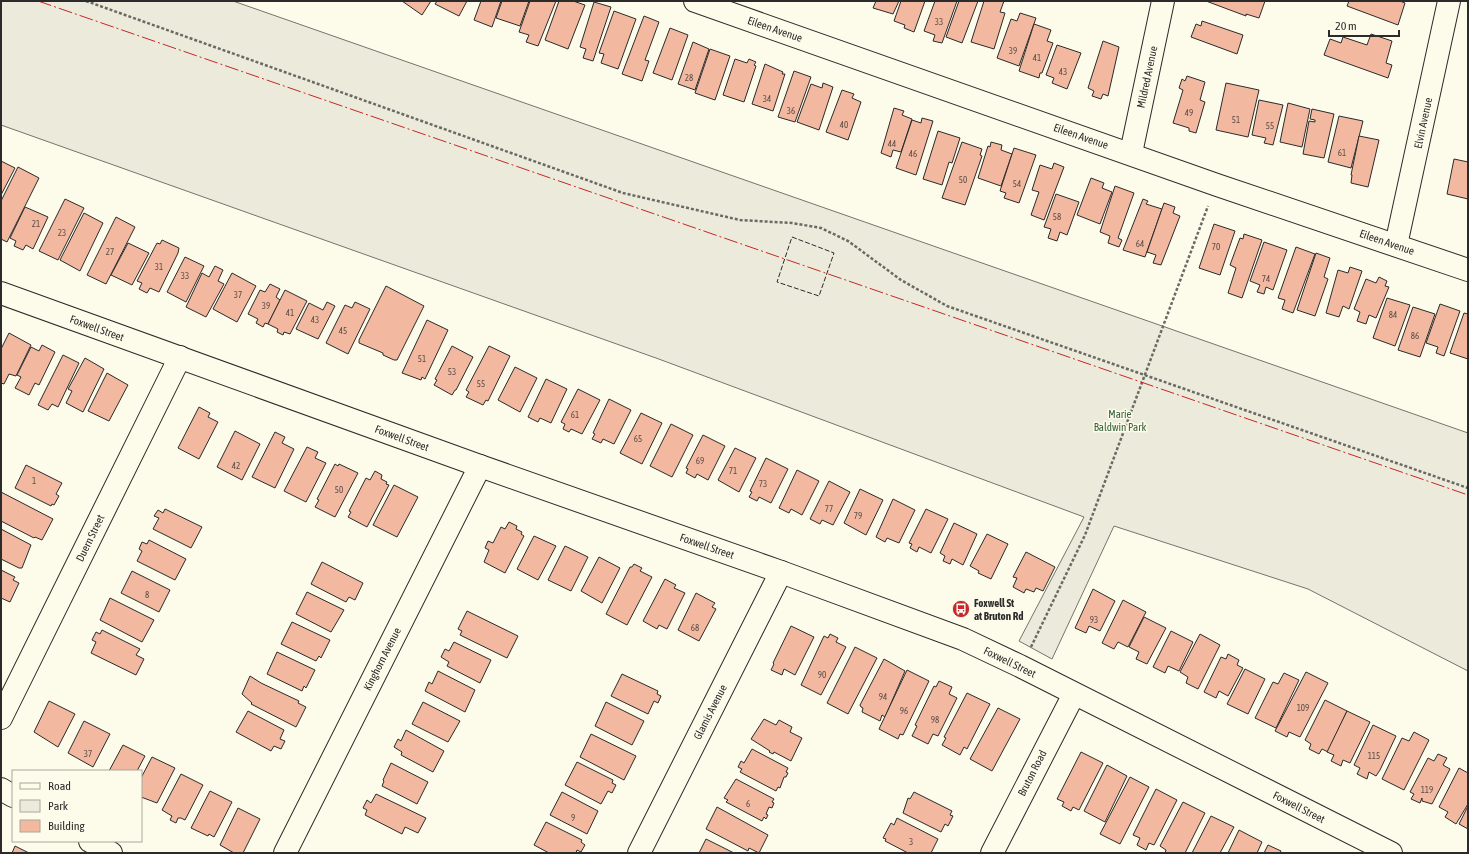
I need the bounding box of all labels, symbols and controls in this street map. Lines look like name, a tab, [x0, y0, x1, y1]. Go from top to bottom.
scale bar	[1329, 12, 1399, 38]
street label: Eileen Avenue	[746, 14, 804, 44]
house number: 33	[935, 17, 943, 27]
text: 20 m	[1335, 19, 1357, 33]
street label: Mildred Avenue	[1135, 45, 1159, 109]
house number: 39	[1009, 46, 1017, 56]
house number: 41	[1033, 53, 1041, 63]
house number: 43	[1059, 67, 1067, 77]
house number: 28	[685, 73, 693, 83]
house number: 34	[763, 94, 771, 104]
street label: Elvin Avenue	[1412, 96, 1434, 150]
house number: 36	[787, 106, 795, 116]
house number: 49	[1185, 108, 1193, 118]
house number: 51	[1232, 115, 1240, 125]
house number: 40	[840, 120, 848, 130]
street label: Eileen Avenue	[1052, 121, 1110, 151]
house number: 55	[1266, 121, 1274, 131]
house number: 44	[888, 139, 896, 149]
house number: 61	[1338, 148, 1346, 158]
house number: 46	[909, 149, 917, 159]
house number: 50	[959, 175, 967, 185]
house number: 54	[1013, 179, 1021, 189]
house number: 58	[1053, 212, 1061, 222]
house number: 21	[32, 219, 40, 229]
street label: Eileen Avenue	[1358, 227, 1416, 257]
house number: 23	[58, 228, 66, 238]
house number: 64	[1136, 239, 1144, 249]
house number: 70	[1212, 242, 1220, 252]
house number: 27	[106, 247, 114, 257]
house number: 31	[155, 262, 163, 272]
house number: 33	[181, 271, 189, 281]
house number: 74	[1262, 274, 1270, 284]
house number: 37	[234, 290, 242, 300]
house number: 39	[262, 301, 270, 311]
house number: 41	[286, 308, 294, 318]
house number: 84	[1389, 310, 1397, 320]
street label: Foxwell Street	[68, 313, 126, 343]
house number: 43	[311, 315, 319, 325]
house number: 45	[339, 326, 347, 336]
house number: 86	[1411, 331, 1419, 341]
house number: 51	[418, 354, 426, 364]
house number: 53	[448, 367, 456, 377]
house number: 55	[477, 379, 485, 389]
park label: Marie Baldwin Park	[1094, 408, 1146, 433]
house number: 61	[571, 410, 579, 420]
street label: Foxwell Street	[373, 423, 431, 453]
house number: 65	[634, 434, 642, 444]
house number: 69	[696, 456, 704, 466]
house number: 42	[232, 461, 240, 471]
house number: 71	[729, 466, 737, 476]
house number: 1	[32, 476, 36, 486]
house number: 73	[759, 479, 767, 489]
house number: 50	[335, 485, 343, 495]
house number: 77	[825, 504, 833, 514]
house number: 79	[854, 511, 862, 521]
street label: Duern Street	[73, 513, 107, 563]
street label: Foxwell Street	[678, 531, 736, 561]
house number: 8	[145, 590, 149, 600]
place label: Foxwell St at Bruton Rd	[974, 597, 1023, 622]
bus stop icon: Foxwell St at Bruton Rd	[951, 599, 971, 619]
house number: 93	[1090, 615, 1098, 625]
house number: 68	[691, 623, 699, 633]
street label: Kinghorn Avenue	[361, 626, 403, 692]
street label: Foxwell Street	[982, 644, 1038, 680]
house number: 90	[818, 670, 826, 680]
street label: Glamis Avenue	[691, 682, 729, 742]
house number: 94	[879, 692, 887, 702]
house number: 109	[1297, 703, 1309, 713]
house number: 96	[900, 706, 908, 716]
house number: 98	[931, 715, 939, 725]
street label: Bruton Road	[1015, 748, 1049, 798]
house number: 37	[84, 749, 92, 759]
house number: 115	[1368, 751, 1380, 761]
legend	[12, 770, 142, 842]
text: Road	[48, 779, 71, 793]
house number: 119	[1421, 785, 1433, 795]
street label: Foxwell Street	[1271, 789, 1327, 825]
text: Park	[48, 799, 69, 813]
house number: 6	[746, 799, 750, 809]
house number: 9	[571, 813, 575, 823]
text: Building	[48, 819, 86, 833]
house number: 3	[909, 837, 913, 847]

